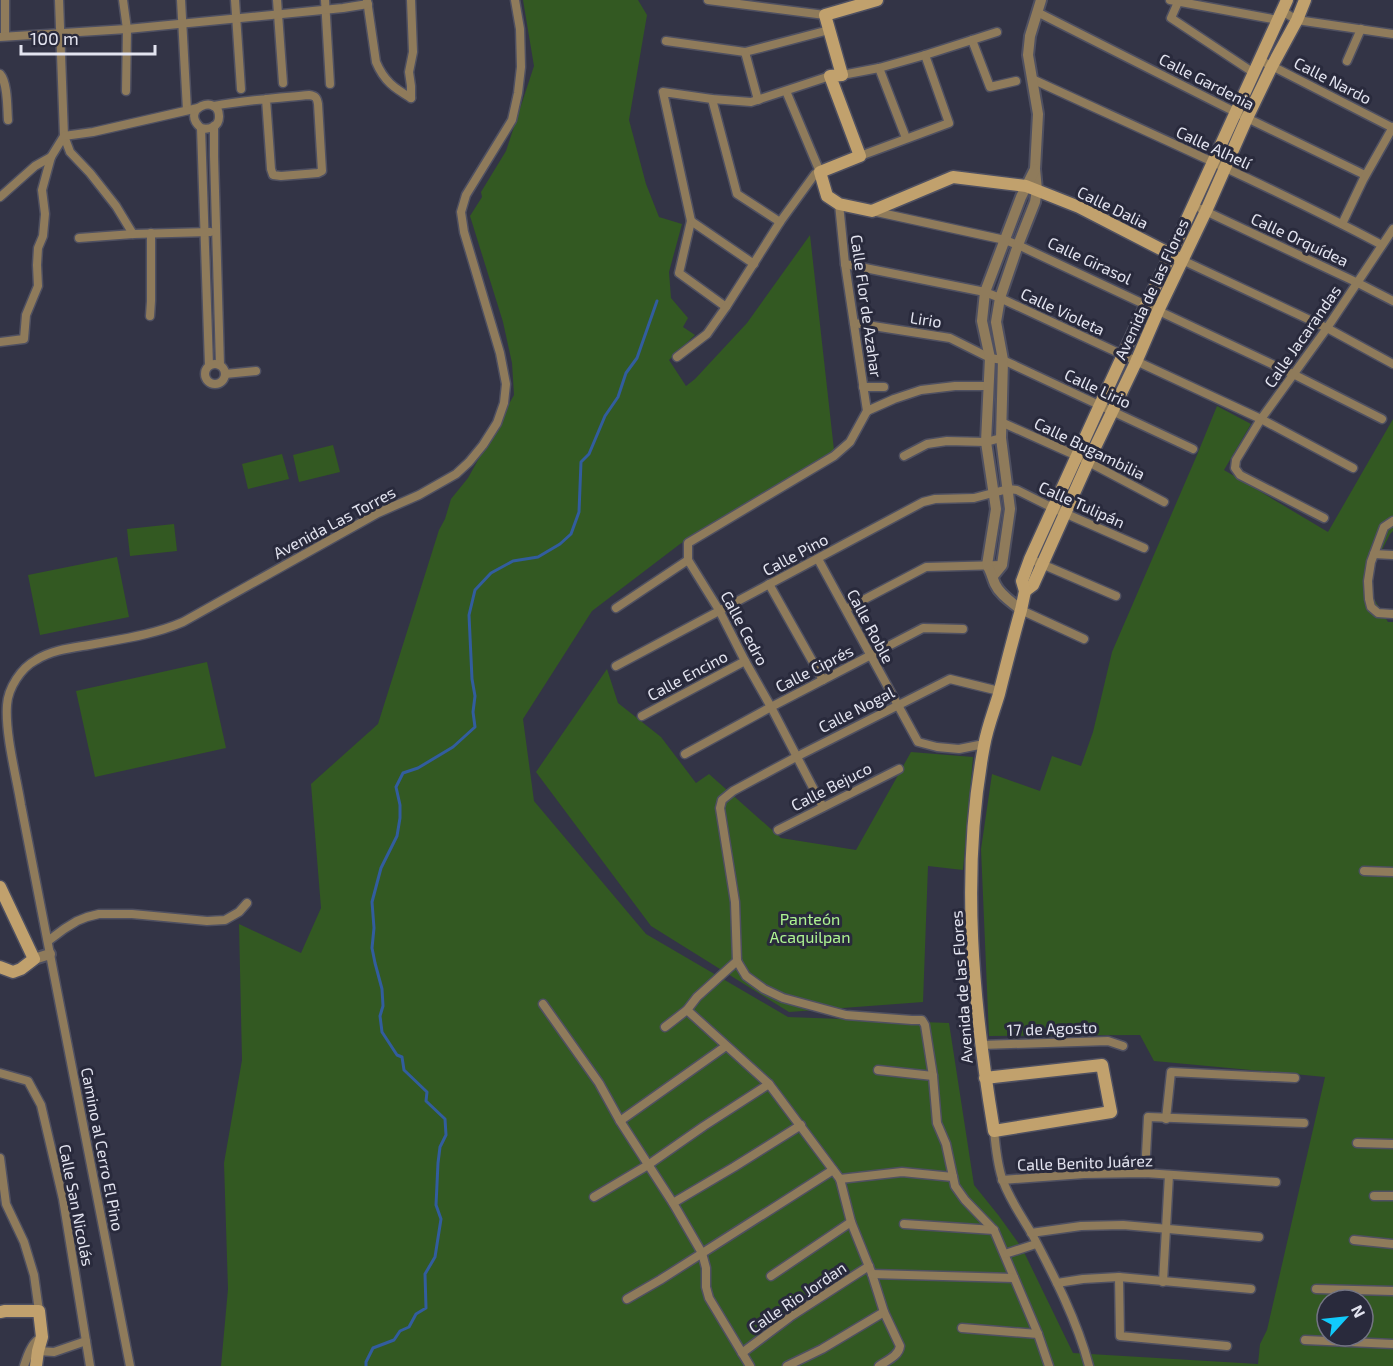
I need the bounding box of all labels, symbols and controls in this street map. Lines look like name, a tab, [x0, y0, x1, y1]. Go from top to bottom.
scale bar	[21, 18, 154, 56]
text: 100 m	[30, 27, 79, 49]
street label: Calle Gardenia	[1156, 49, 1258, 113]
street label: Calle Nardo	[1291, 52, 1375, 108]
street label: Calle Alhelí	[1173, 121, 1255, 173]
street label: Calle Dalia	[1074, 182, 1152, 232]
street label: Calle Orquídea	[1248, 208, 1352, 270]
street label: Avenida de las Flores	[1110, 215, 1192, 363]
street label: Calle Girasol	[1045, 232, 1135, 288]
street label: Calle Flor de Azahar	[848, 233, 887, 379]
street label: Calle Jacarandas	[1260, 281, 1344, 391]
street label: Calle Violeta	[1018, 283, 1108, 339]
street label: Lirio	[909, 307, 943, 331]
street label: Calle Lirio	[1062, 364, 1134, 412]
street label: Calle Bugambilia	[1032, 413, 1148, 483]
street label: Calle Tulipán	[1036, 477, 1128, 531]
street label: Avenida Las Torres	[270, 482, 398, 562]
street label: Calle Pino	[759, 529, 831, 579]
street label: Calle Roble	[844, 586, 898, 666]
street label: Calle Cedro	[717, 587, 773, 669]
street label: Calle Ciprés	[772, 640, 856, 696]
street label: Calle Encino	[644, 646, 730, 704]
street label: Calle Nogal	[815, 682, 897, 736]
street label: Calle Bejuco	[787, 758, 875, 815]
park label: Panteón Acaquilpan	[770, 909, 850, 946]
street label: Avenida de las Flores	[946, 910, 976, 1064]
street label: 17 de Agosto	[1007, 1017, 1097, 1039]
street label: Camino al Cerro El Pino	[78, 1066, 128, 1232]
street label: Calle San Nicolás	[56, 1142, 98, 1268]
street label: Calle Benito Juárez	[1017, 1150, 1153, 1174]
street label: Calle Rio Jordan	[745, 1257, 849, 1337]
north arrow	[1315, 1288, 1375, 1348]
text: N	[1348, 1301, 1370, 1320]

